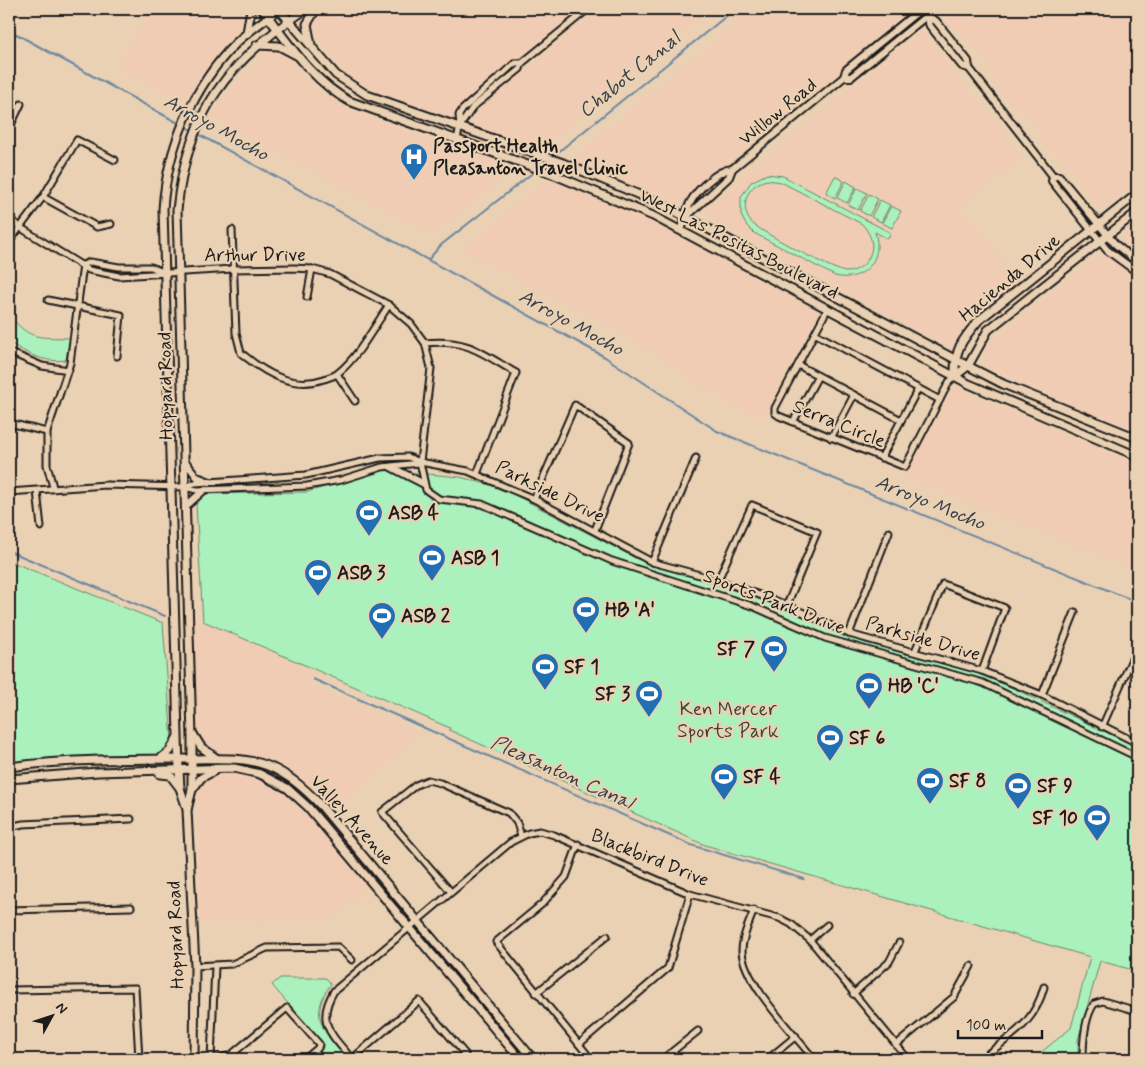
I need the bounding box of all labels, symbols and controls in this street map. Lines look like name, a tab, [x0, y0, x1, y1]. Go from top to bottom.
water label: Chabot Canal	[573, 25, 688, 125]
street label: Willow Road	[734, 73, 822, 151]
water label: Arroyo Mocho	[159, 88, 274, 168]
place label: Passport Health Pleasanton Travel Clinic	[433, 134, 628, 181]
hospital icon: Passport Health Pleasanton Travel Clinic	[399, 142, 429, 181]
street label: West Las Positas Boulevard	[635, 183, 843, 305]
street label: Hacienda Drive	[954, 228, 1066, 328]
street label: Arthur Drive	[204, 243, 306, 268]
water label: Arroyo Mocho	[514, 283, 629, 363]
street label: Hopyard Road	[153, 332, 179, 440]
street label: Serra Circle	[789, 394, 889, 454]
street label: Parkside Drive	[491, 455, 609, 529]
water label: Arroyo Mocho	[871, 469, 989, 537]
sports icon: ASB 4	[354, 498, 384, 537]
place label: ASB 4	[388, 501, 439, 526]
sports icon: ASB 1	[417, 543, 447, 582]
place label: ASB 1	[451, 546, 499, 571]
sports icon: ASB 3	[303, 558, 333, 597]
place label: ASB 3	[337, 561, 386, 586]
street label: Sports Park Drive	[700, 563, 848, 641]
sports icon: HB 'A'	[571, 595, 601, 634]
place label: HB 'A'	[605, 598, 655, 623]
sports icon: ASB 2	[367, 601, 397, 640]
place label: ASB 2	[401, 604, 451, 629]
street label: Parkside Drive	[863, 611, 983, 667]
sports icon: SF 7	[759, 634, 789, 673]
place label: SF 7	[717, 637, 755, 662]
sports icon: SF 1	[530, 652, 560, 691]
place label: SF 1	[564, 655, 599, 680]
sports icon: HB 'C'	[854, 671, 884, 710]
place label: HB 'C'	[888, 674, 939, 699]
sports icon: SF 3	[634, 679, 664, 718]
place label: SF 3	[595, 682, 630, 707]
park label: Ken Mercer Sports Park	[677, 697, 779, 744]
sports icon: SF 6	[815, 723, 845, 762]
place label: SF 6	[849, 726, 885, 751]
water label: Pleasanton Canal	[486, 729, 640, 818]
sports icon: SF 4	[709, 762, 739, 801]
place label: SF 4	[743, 765, 780, 790]
sports icon: SF 8	[915, 766, 945, 805]
street label: Valley Avenue	[304, 769, 400, 872]
place label: SF 8	[949, 769, 986, 794]
sports icon: SF 9	[1003, 771, 1033, 810]
place label: SF 9	[1037, 774, 1073, 799]
sports icon: SF 10	[1082, 803, 1112, 842]
place label: SF 10	[1032, 806, 1078, 831]
street label: Blackbird Drive	[587, 823, 713, 893]
street label: Hopyard Road	[162, 880, 190, 990]
north arrow	[28, 990, 78, 1040]
text: N	[51, 999, 71, 1018]
scale bar	[958, 1008, 1042, 1040]
text: 100 m	[966, 1016, 1006, 1036]

